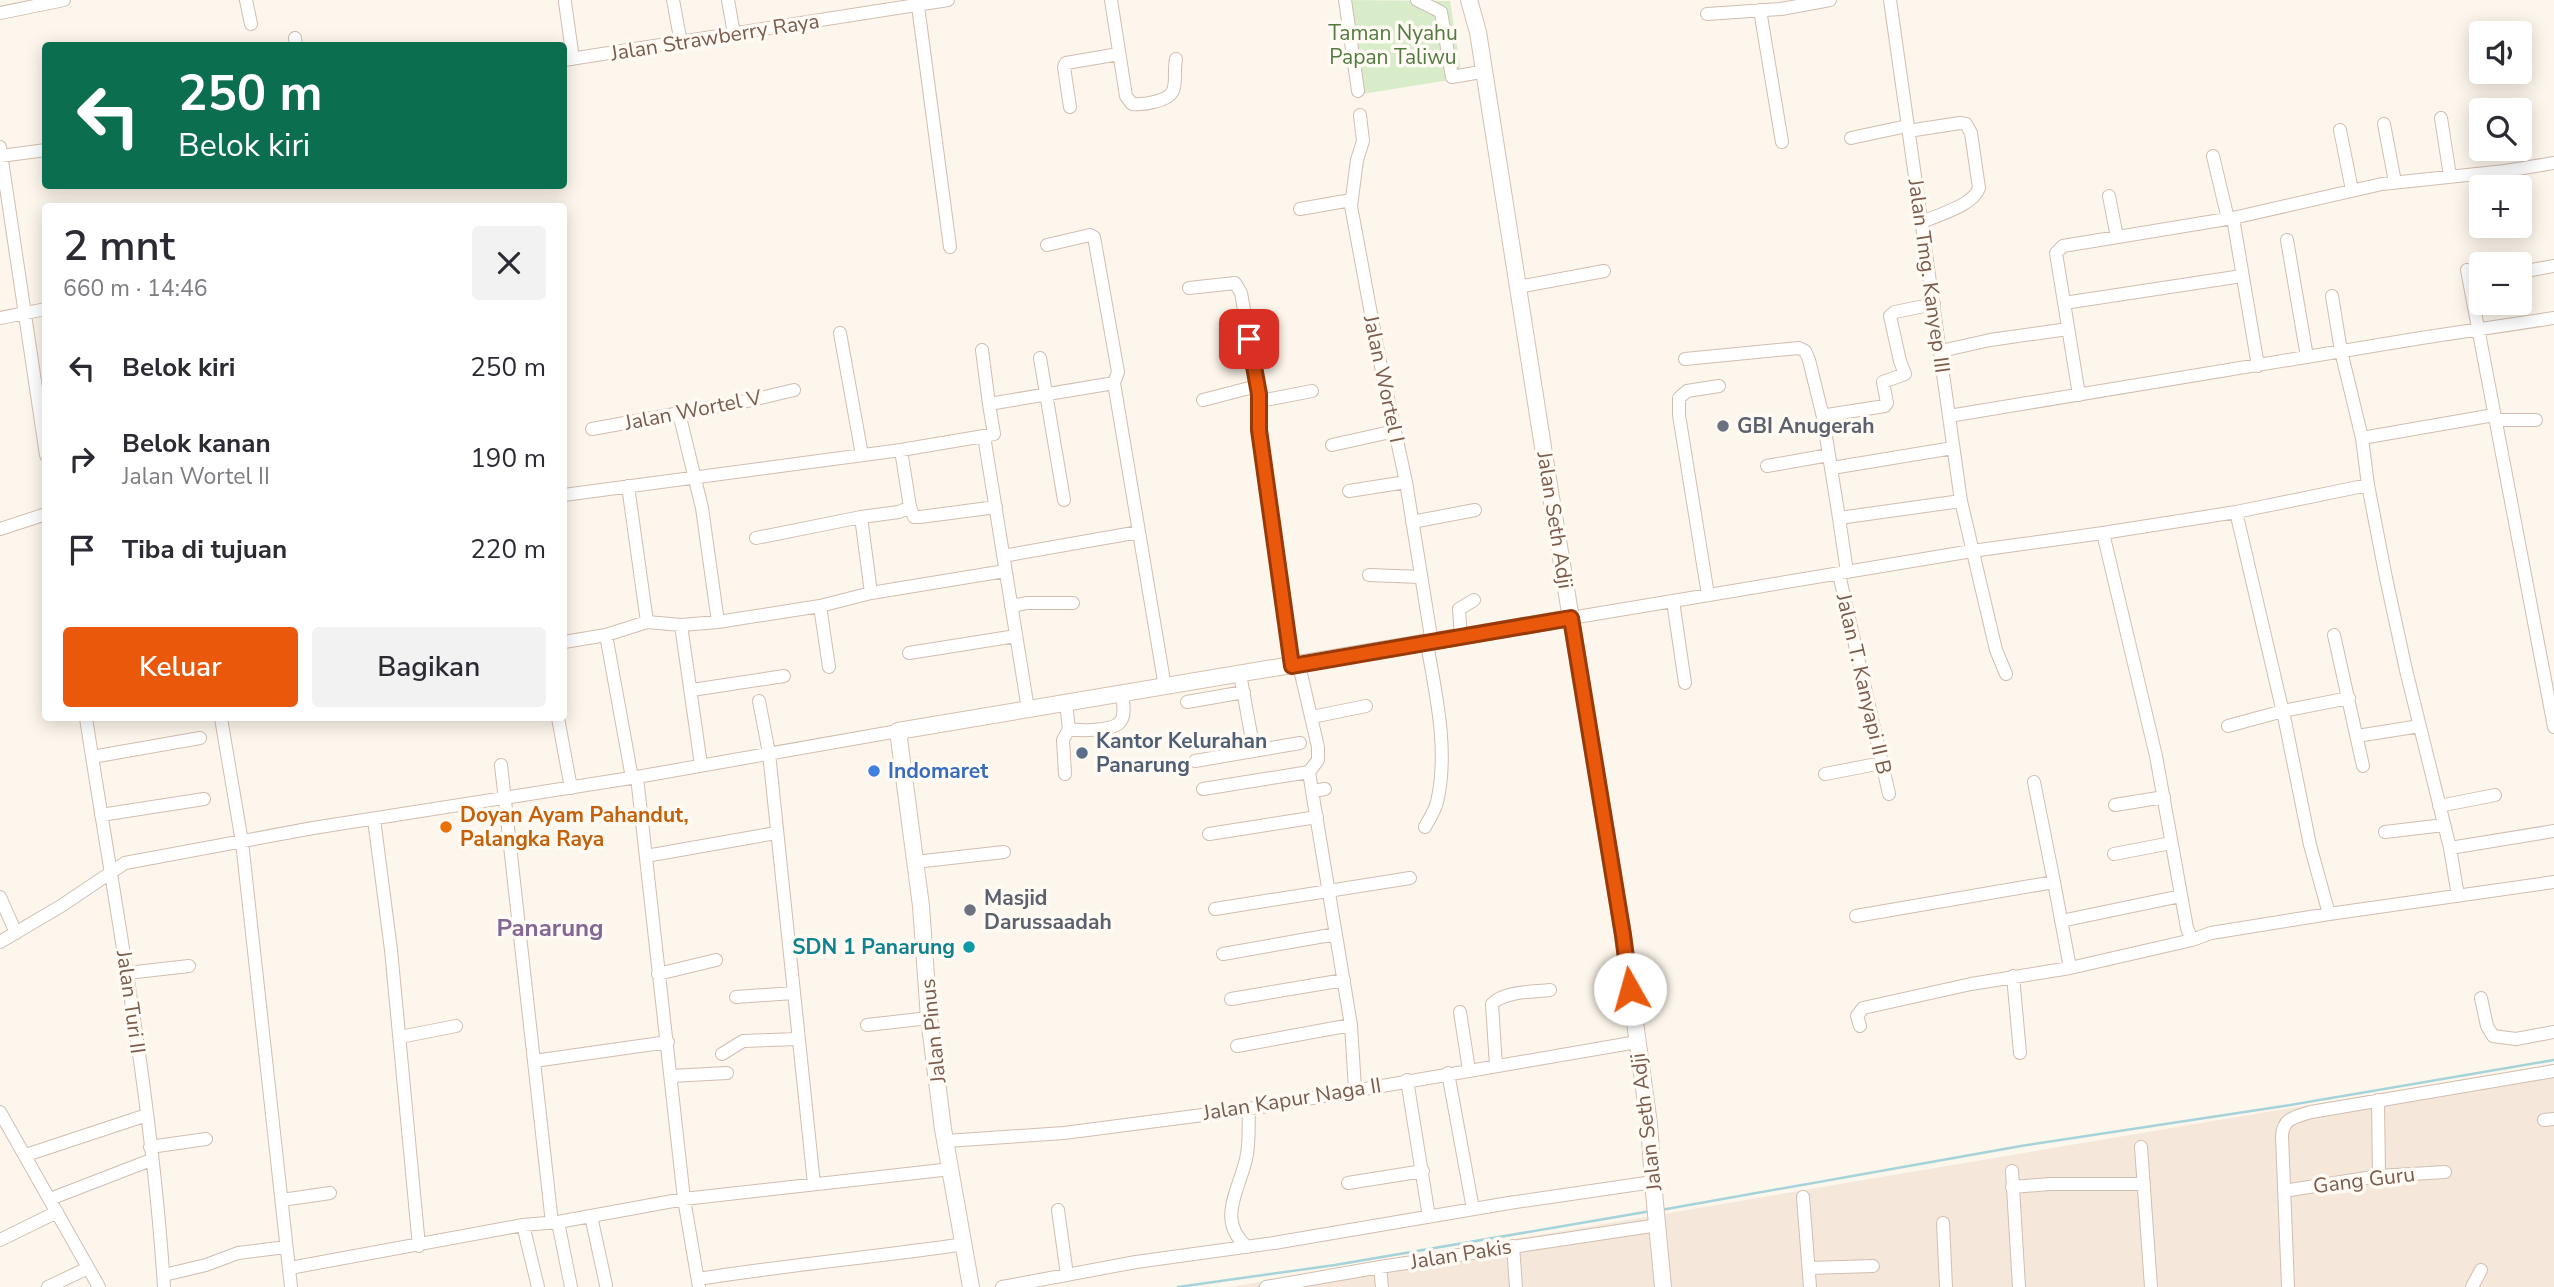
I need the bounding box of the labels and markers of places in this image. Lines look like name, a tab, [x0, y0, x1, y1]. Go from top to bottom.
pin	[1219, 309, 1279, 369]
place label: GBI Anugerah	[1737, 412, 1875, 440]
marker: GBI Anugerah	[1715, 418, 1731, 434]
place label: Kantor Kelurahan Panarung	[1096, 727, 1267, 779]
marker: Kantor Kelurahan Panarung	[1074, 745, 1090, 761]
place label: Indomaret	[888, 757, 989, 785]
marker: Indomaret	[866, 763, 882, 779]
place label: Doyan Ayam Pahandut, Palangka Raya	[460, 801, 689, 853]
marker: Doyan Ayam Pahandut, Palangka Raya	[438, 819, 454, 835]
place label: Masjid Darussaadah	[984, 884, 1112, 936]
marker: Masjid Darussaadah	[962, 902, 978, 918]
place label: SDN 1 Panarung	[792, 933, 955, 961]
marker: SDN 1 Panarung	[961, 939, 977, 955]

